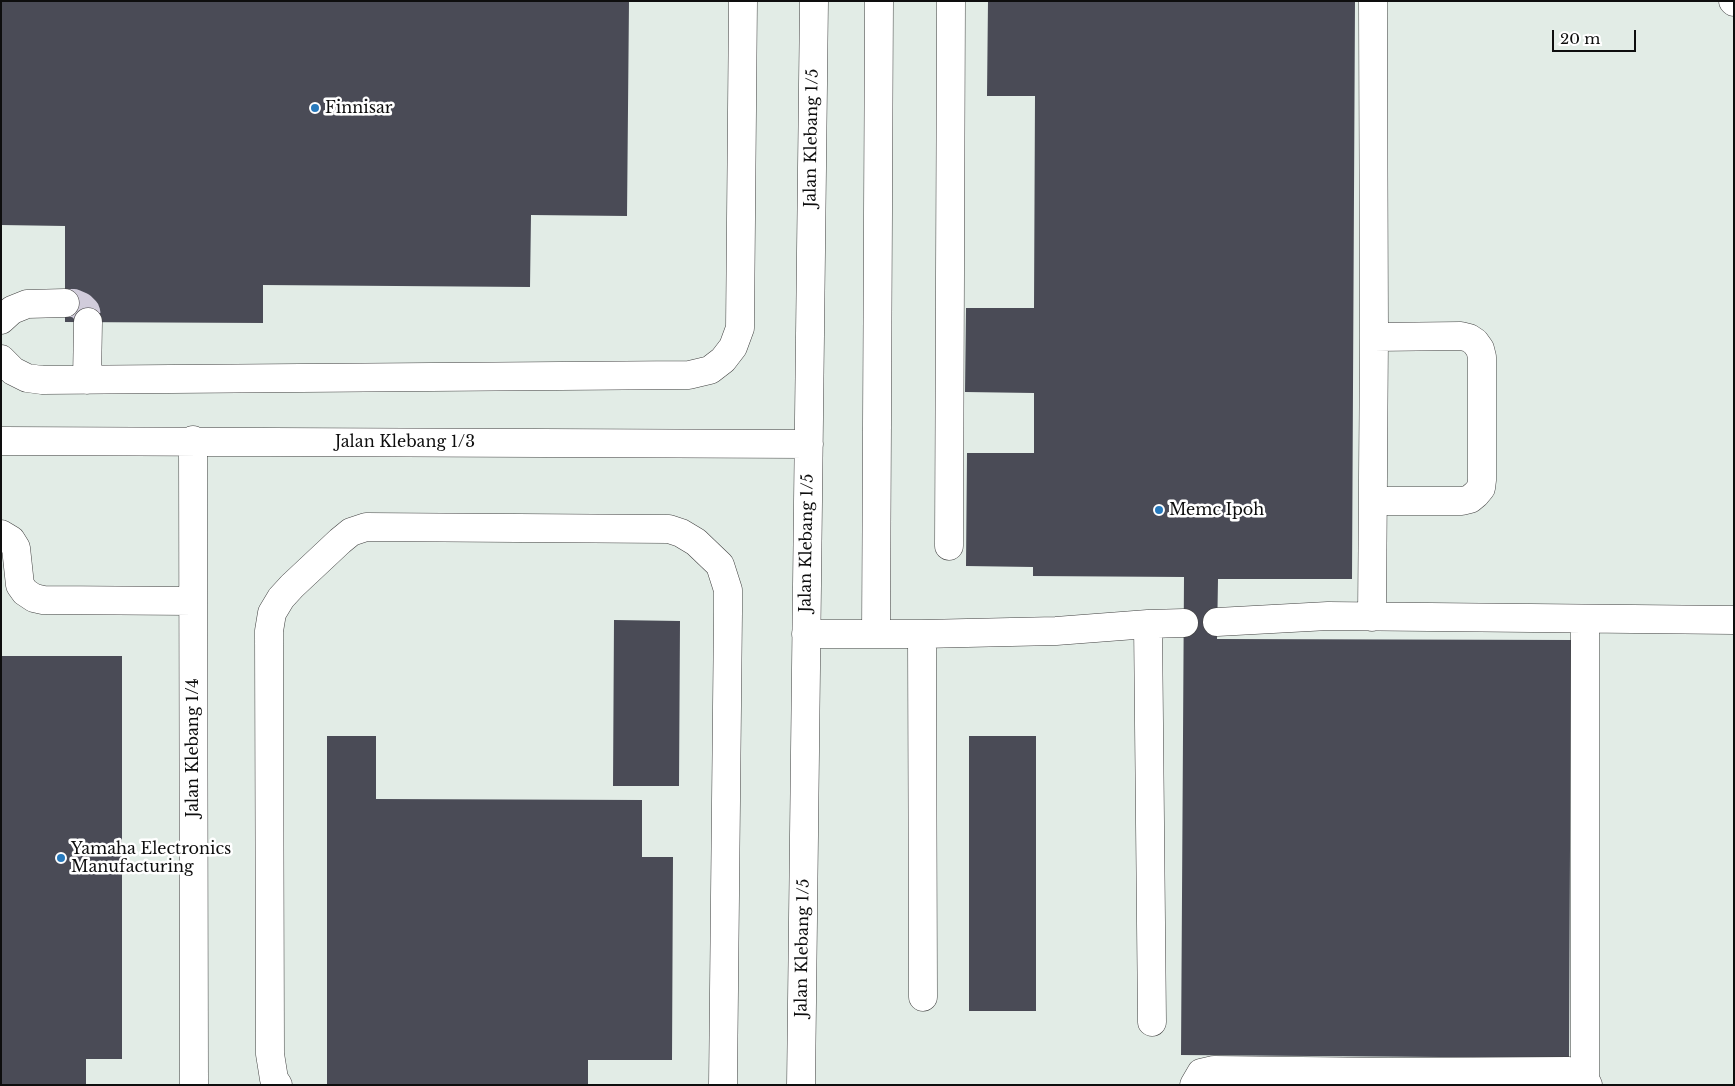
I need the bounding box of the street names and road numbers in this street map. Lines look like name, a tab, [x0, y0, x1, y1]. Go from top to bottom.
street label: Jalan Klebang 1/5	[801, 68, 823, 208]
street label: Jalan Klebang 1/3	[335, 432, 475, 452]
street label: Jalan Klebang 1/5	[796, 473, 818, 613]
street label: Jalan Klebang 1/4	[183, 678, 203, 818]
street label: Jalan Klebang 1/5	[792, 878, 814, 1018]

